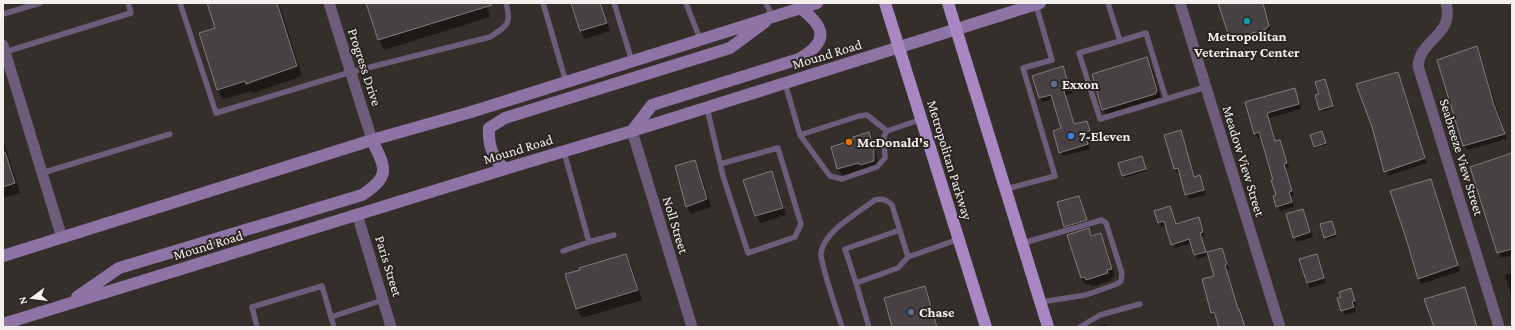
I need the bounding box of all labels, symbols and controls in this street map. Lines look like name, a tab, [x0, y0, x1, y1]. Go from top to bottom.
marker: Metropolitan Veterinary Center	[1242, 16, 1252, 26]
street label: Progress Drive	[345, 26, 385, 108]
place label: Metropolitan Veterinary Center	[1193, 28, 1300, 60]
street label: Mound Road	[790, 36, 864, 72]
place label: Exxon	[1062, 76, 1099, 92]
marker: Exxon	[1049, 79, 1059, 89]
street label: Seabreeze View Street	[1437, 97, 1487, 218]
street label: Metropolitan Parkway	[924, 98, 976, 222]
street label: Meadow View Street	[1220, 104, 1269, 219]
place label: 7-Eleven	[1079, 128, 1130, 144]
street label: Mound Road	[481, 131, 555, 167]
marker: 7-Eleven	[1066, 131, 1076, 141]
place label: McDonald's	[857, 134, 929, 150]
marker: McDonald's	[844, 137, 854, 147]
street label: Noll Street	[660, 195, 692, 256]
street label: Mound Road	[171, 227, 245, 263]
street label: Paris Street	[372, 234, 406, 299]
north arrow	[12, 278, 52, 318]
text: N	[15, 295, 29, 306]
place label: Chase	[919, 304, 955, 320]
marker: Chase	[906, 307, 916, 317]

